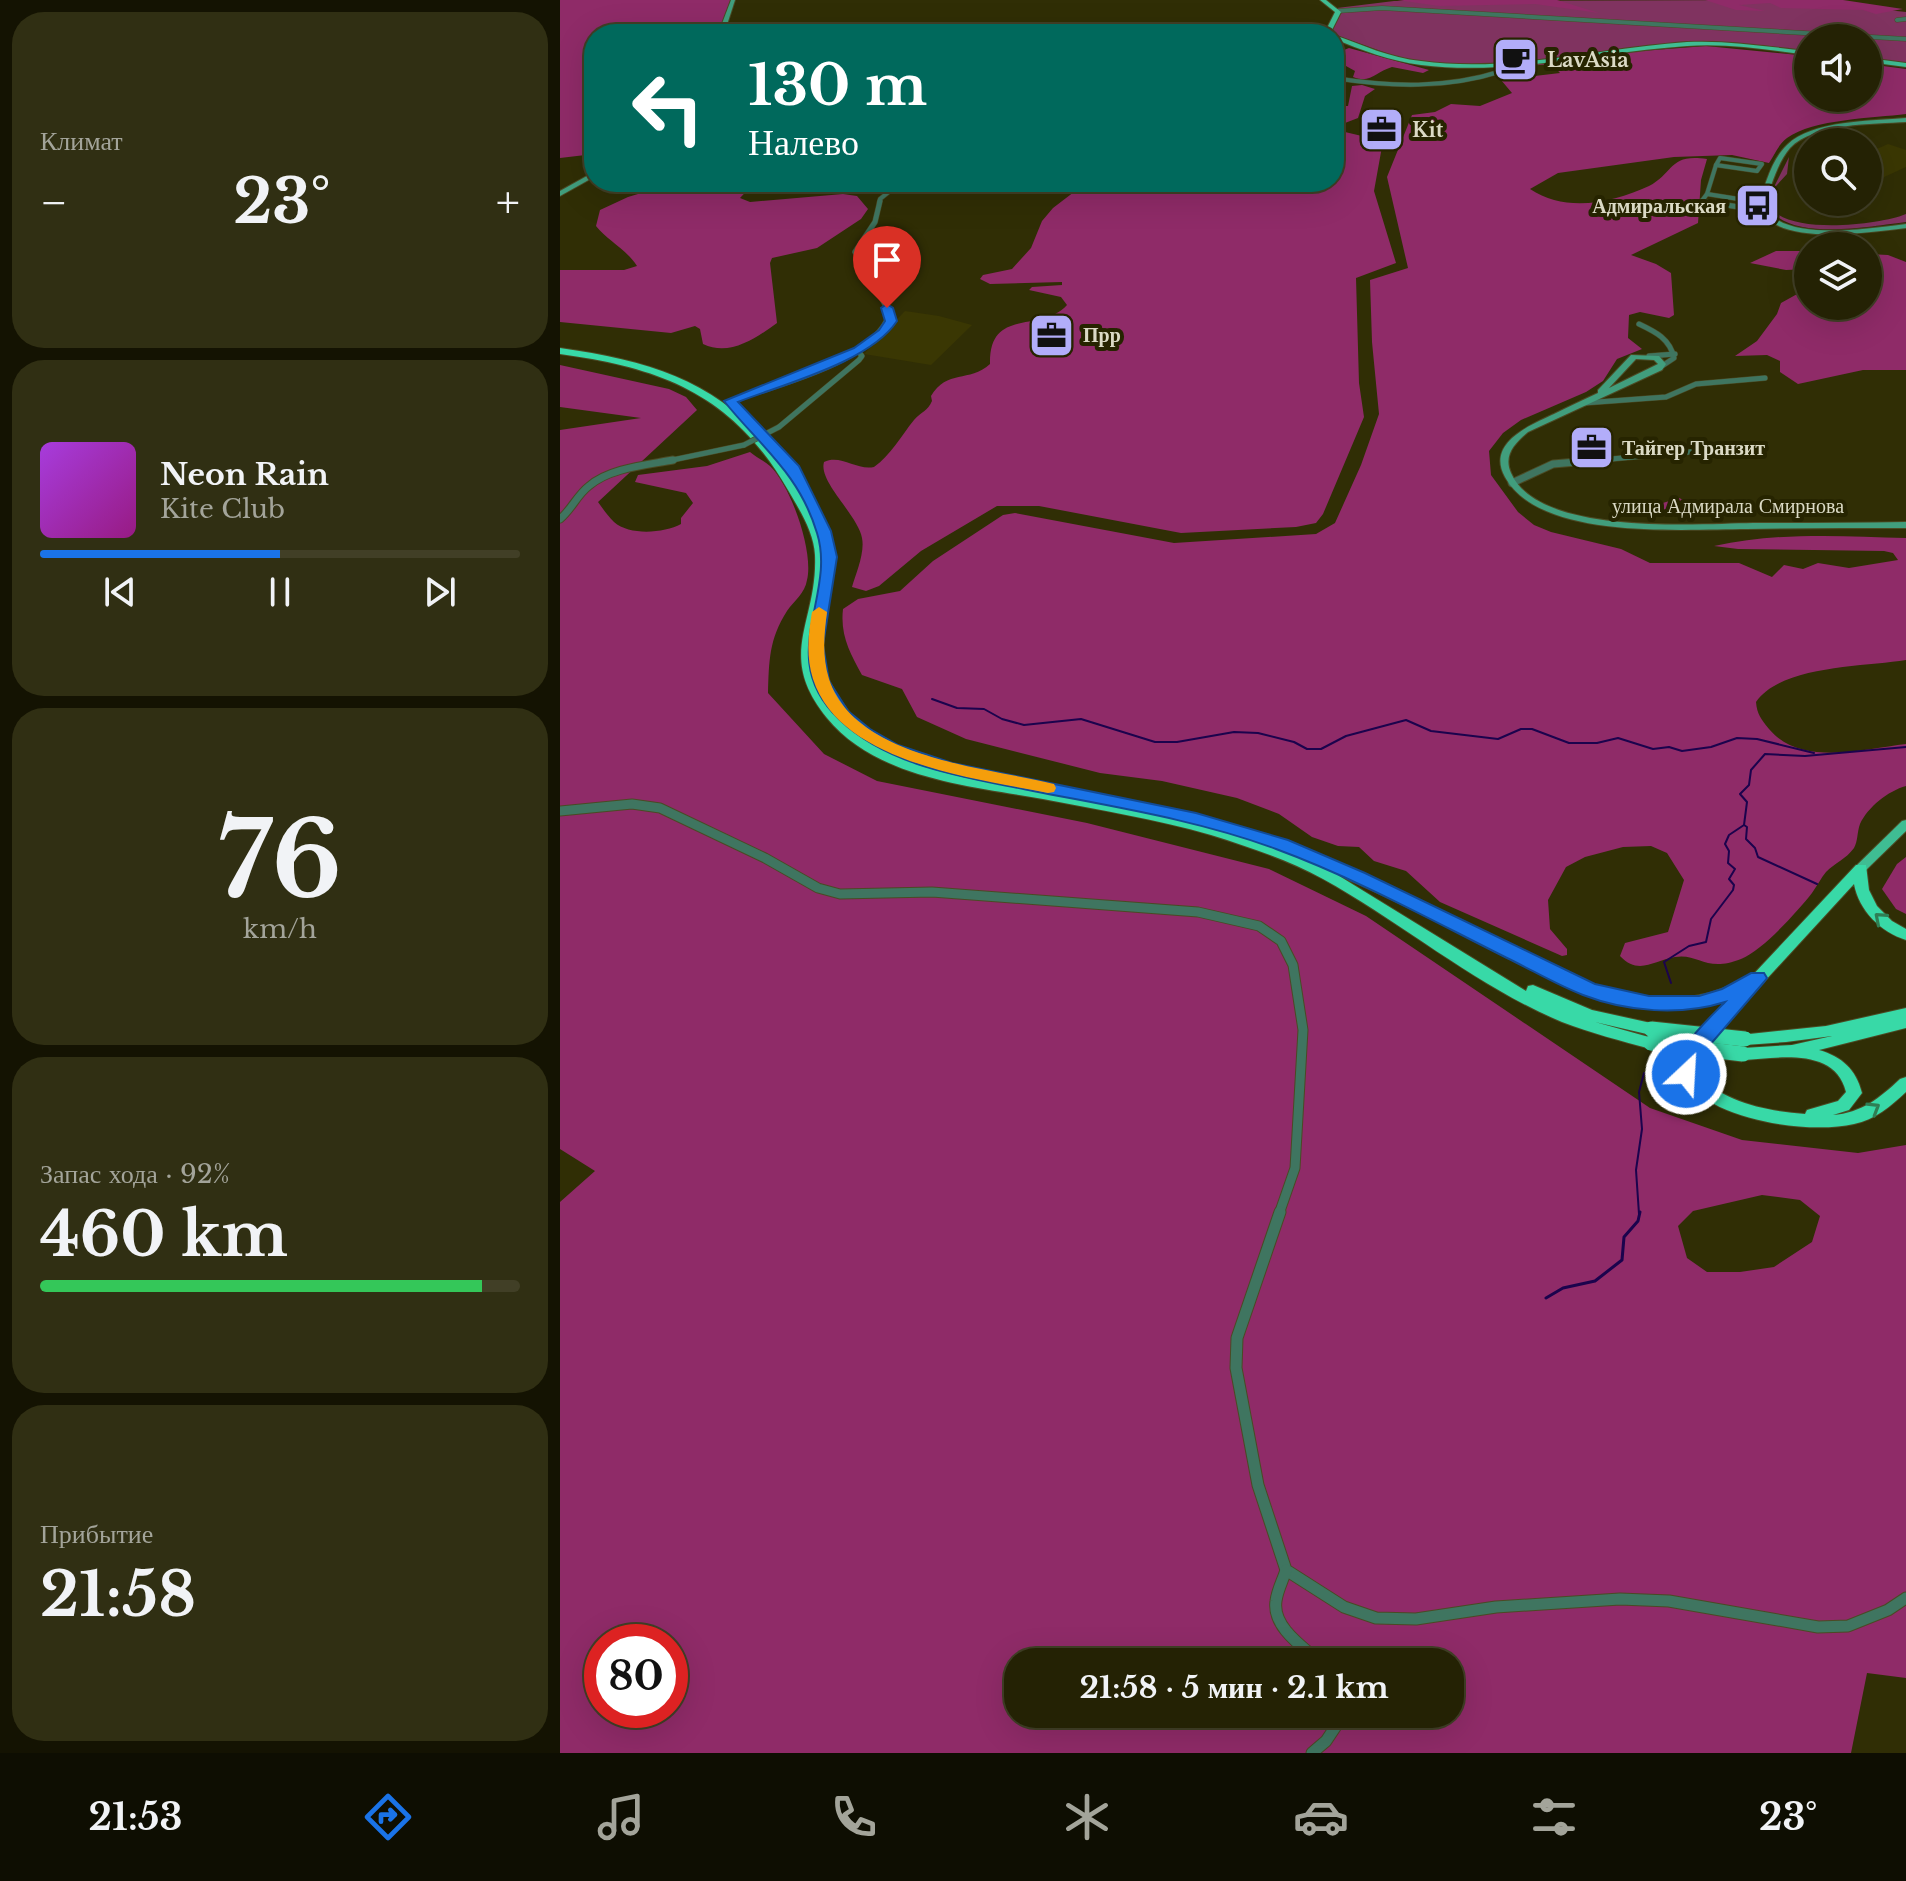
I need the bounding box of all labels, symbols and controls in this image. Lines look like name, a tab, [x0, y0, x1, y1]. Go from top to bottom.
map controls	[1794, 24, 1882, 320]
button: sound	[1794, 24, 1882, 112]
cafe icon: LavAsia	[1492, 36, 1540, 84]
place label: LavAsia	[1547, 48, 1629, 72]
text: 130 m	[748, 51, 927, 120]
icon: left	[616, 56, 720, 160]
office icon: Kit	[1357, 106, 1405, 154]
place label: Kit	[1412, 118, 1444, 142]
text: Налево	[748, 120, 859, 165]
text: Климат	[40, 125, 123, 157]
button: search	[1794, 128, 1882, 216]
text: 23°	[233, 165, 331, 239]
text: −	[40, 175, 68, 230]
text: +	[496, 175, 520, 230]
bus stop icon: Адмиральская	[1733, 182, 1781, 230]
place label: Адмиральская	[1592, 194, 1726, 218]
pin	[853, 226, 921, 308]
button: layers	[1794, 232, 1882, 320]
icon: arrive	[865, 238, 909, 282]
office icon: Прр	[1028, 311, 1076, 359]
place label: Прр	[1083, 323, 1121, 347]
office icon: Тайгер Транзит	[1567, 424, 1615, 472]
place label: Тайгер Транзит	[1622, 436, 1765, 460]
text: Neon Rain	[160, 456, 329, 493]
text: Kite Club	[160, 493, 285, 525]
street label: улица Адмирала Смирнова	[1612, 494, 1844, 518]
icon: previous	[98, 570, 142, 614]
icon: pause	[258, 570, 302, 614]
icon: next	[418, 570, 462, 614]
text: 76	[218, 796, 342, 925]
text: km/h	[243, 913, 317, 945]
one-way arrow	[1875, 913, 1890, 928]
position arrow	[1644, 1032, 1728, 1116]
one-way arrow	[1865, 1102, 1880, 1118]
text: Запас хода · 92%	[40, 1158, 230, 1190]
text: 460 km	[40, 1198, 288, 1272]
text: Прибытие	[40, 1518, 153, 1550]
text: 21:58	[40, 1558, 196, 1632]
speed limit sign: 80	[584, 1624, 688, 1728]
text: 21:58 · 5 мин · 2.1 km	[1079, 1669, 1389, 1706]
icon: directions	[360, 1789, 416, 1845]
icon: music	[593, 1789, 649, 1845]
icon: phone	[826, 1789, 882, 1845]
icon: climate	[1059, 1789, 1115, 1845]
icon: car	[1293, 1789, 1349, 1845]
icon: filters	[1526, 1789, 1582, 1845]
text: 21:53	[89, 1795, 182, 1840]
text: 23°	[1759, 1795, 1817, 1840]

